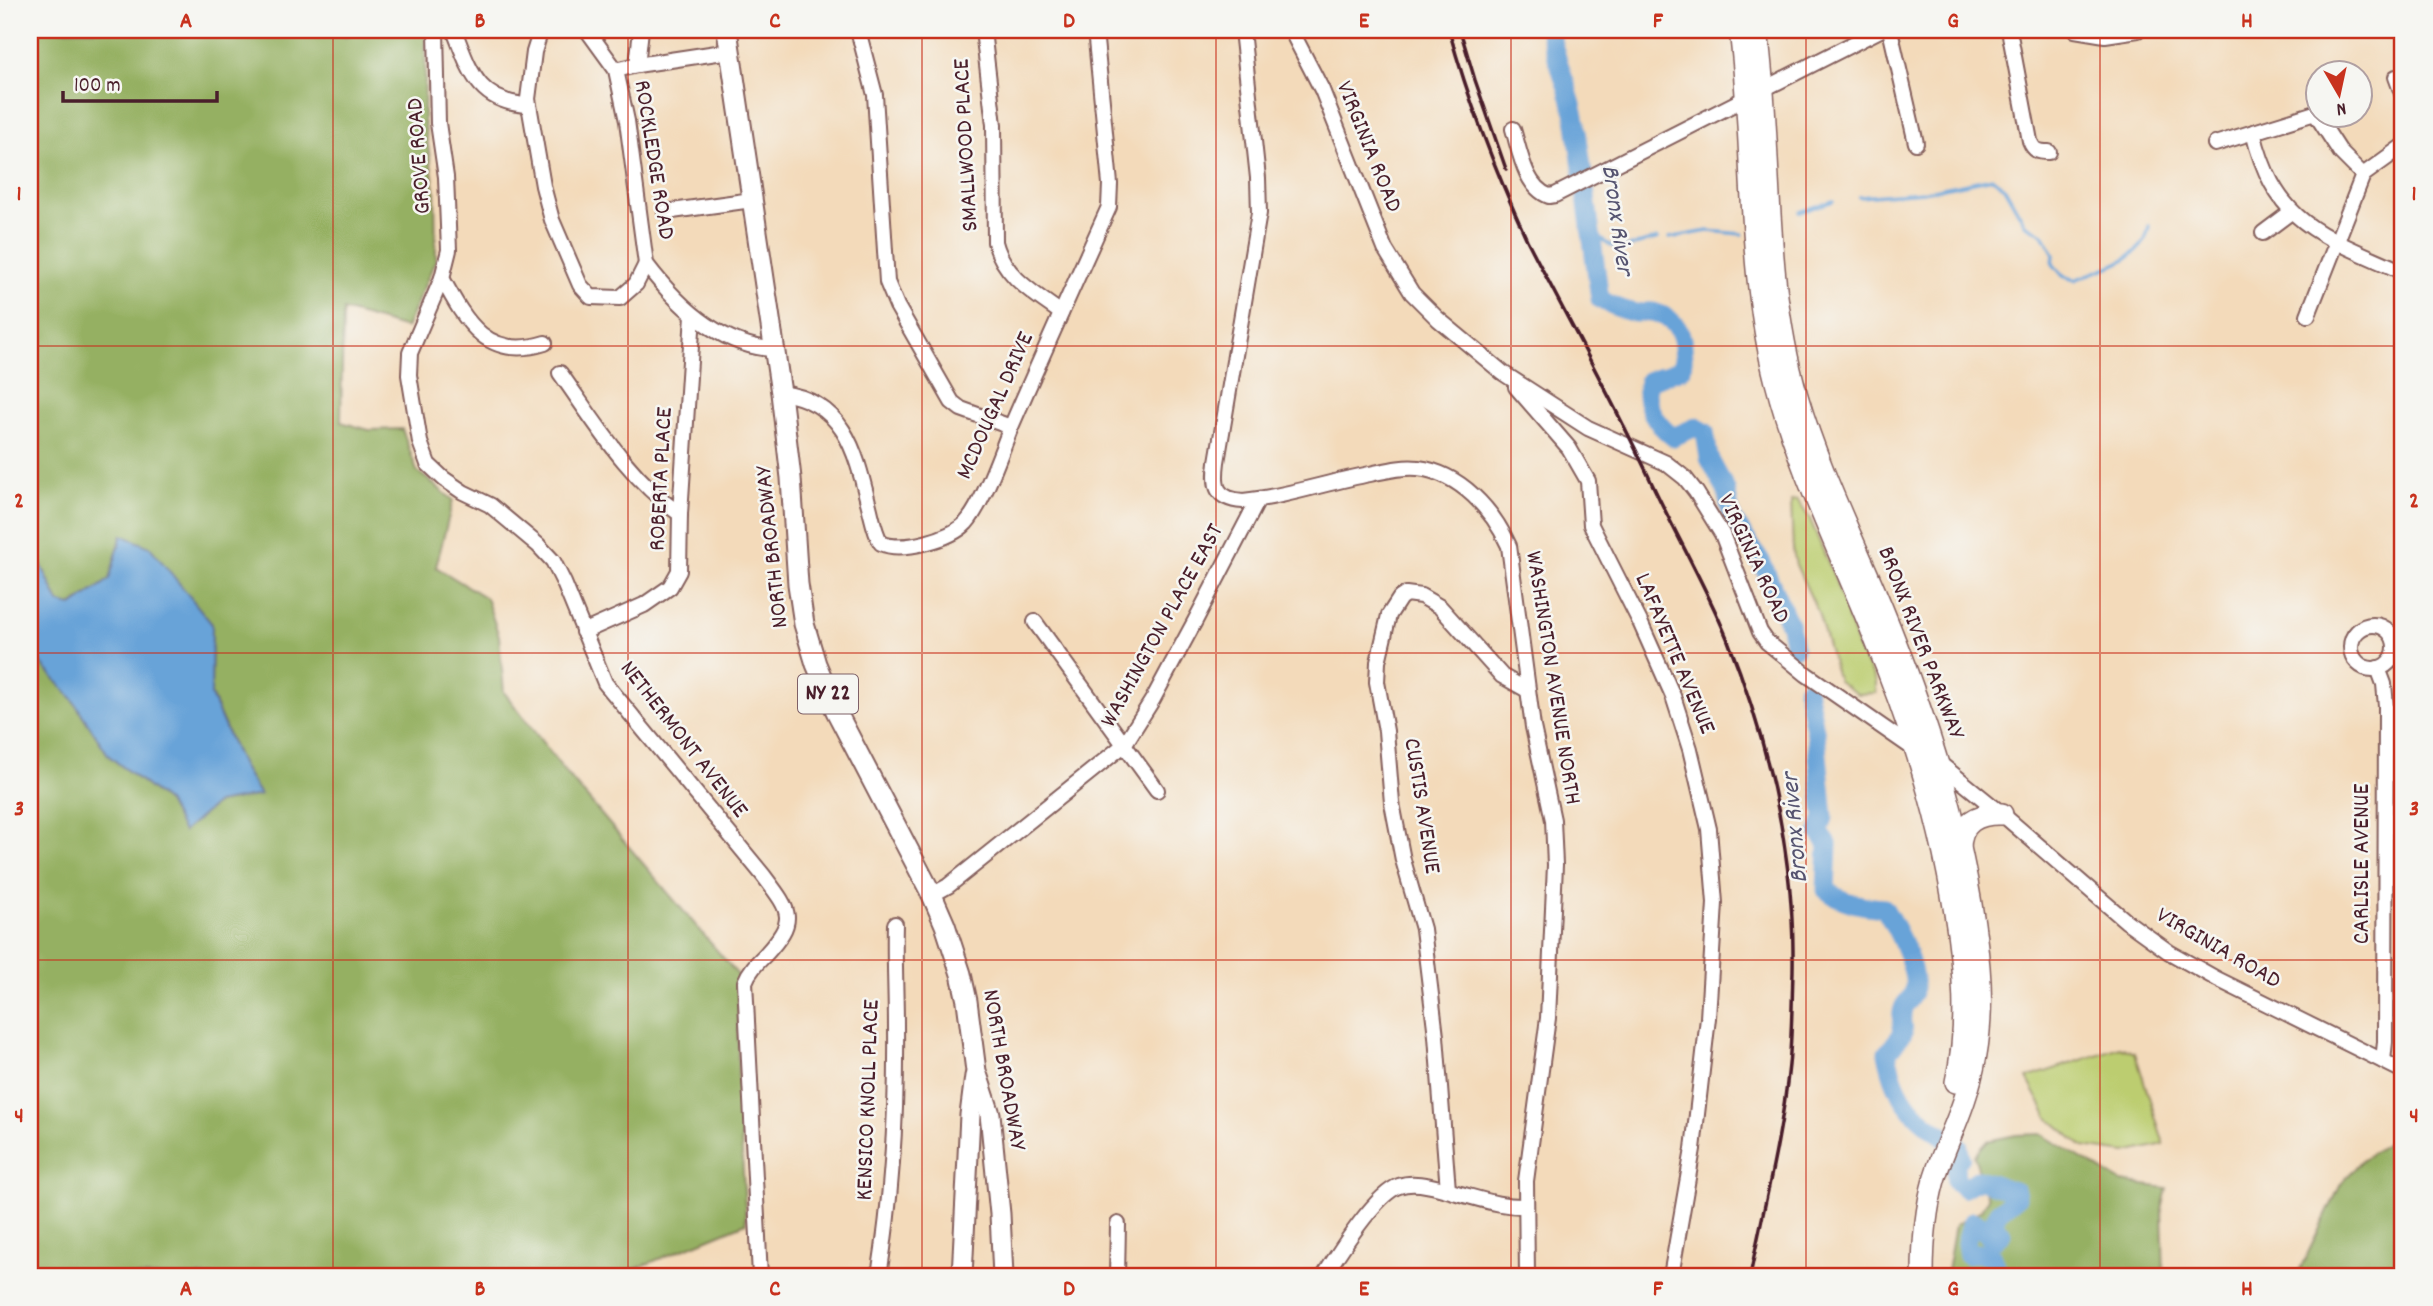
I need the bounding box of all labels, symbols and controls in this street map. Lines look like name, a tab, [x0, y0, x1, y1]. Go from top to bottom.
text: A	[180, 6, 192, 39]
text: B	[475, 6, 486, 39]
text: C	[769, 6, 781, 39]
text: D	[1063, 6, 1075, 39]
text: E	[1359, 6, 1370, 39]
text: F	[1653, 6, 1664, 39]
text: G	[1947, 6, 1959, 39]
text: H	[2241, 6, 2253, 39]
street label: SMALLWOOD PLACE	[945, 58, 989, 232]
scale bar	[63, 60, 217, 104]
north arrow	[2304, 60, 2374, 130]
text: 100 m	[74, 72, 121, 102]
street label: VIRGINIA ROAD	[1326, 76, 1410, 218]
street label: ROCKLEDGE ROAD	[624, 78, 682, 242]
text: N	[2334, 93, 2348, 121]
street label: GROVE ROAD	[399, 97, 441, 215]
water label: Bronx River	[1590, 163, 1642, 281]
text: 1	[16, 179, 22, 212]
text: 1	[2411, 179, 2417, 212]
street label: MCDOUGAL DRIVE	[948, 327, 1044, 485]
street label: ROBERTA PLACE	[641, 406, 683, 552]
street label: NORTH BROADWAY	[747, 463, 798, 630]
text: 2	[14, 486, 24, 519]
text: 2	[2409, 486, 2419, 519]
street label: VIRGINIA ROAD	[1708, 489, 1798, 629]
street label: WASHINGTON PLACE EAST	[1093, 518, 1233, 734]
street label: BRONX RIVER PARKWAY	[1868, 542, 1973, 745]
street label: WASHINGTON AVENUE NORTH	[1515, 549, 1589, 807]
street label: LAFAYETTE AVENUE	[1625, 568, 1723, 740]
street label: NETHERMONT AVENUE	[611, 654, 756, 826]
road number: NY 22	[798, 674, 858, 714]
street label: CUSTIS AVENUE	[1393, 736, 1449, 876]
water label: Bronx River	[1772, 768, 1819, 885]
street label: CARLISLE AVENUE	[2346, 784, 2380, 944]
text: 3	[14, 794, 24, 827]
text: 3	[2409, 794, 2419, 827]
street label: VIRGINIA ROAD	[2149, 900, 2287, 998]
street label: NORTH BROADWAY	[972, 987, 1034, 1154]
street label: KENSICO KNOLL PLACE	[848, 999, 890, 1201]
text: 4	[14, 1101, 24, 1134]
text: 4	[2409, 1101, 2419, 1134]
text: A	[180, 1274, 192, 1306]
text: B	[475, 1274, 486, 1306]
text: C	[769, 1274, 781, 1306]
text: D	[1063, 1274, 1075, 1306]
text: E	[1359, 1274, 1370, 1306]
text: F	[1653, 1274, 1664, 1306]
text: G	[1947, 1274, 1959, 1306]
text: H	[2241, 1274, 2253, 1306]

